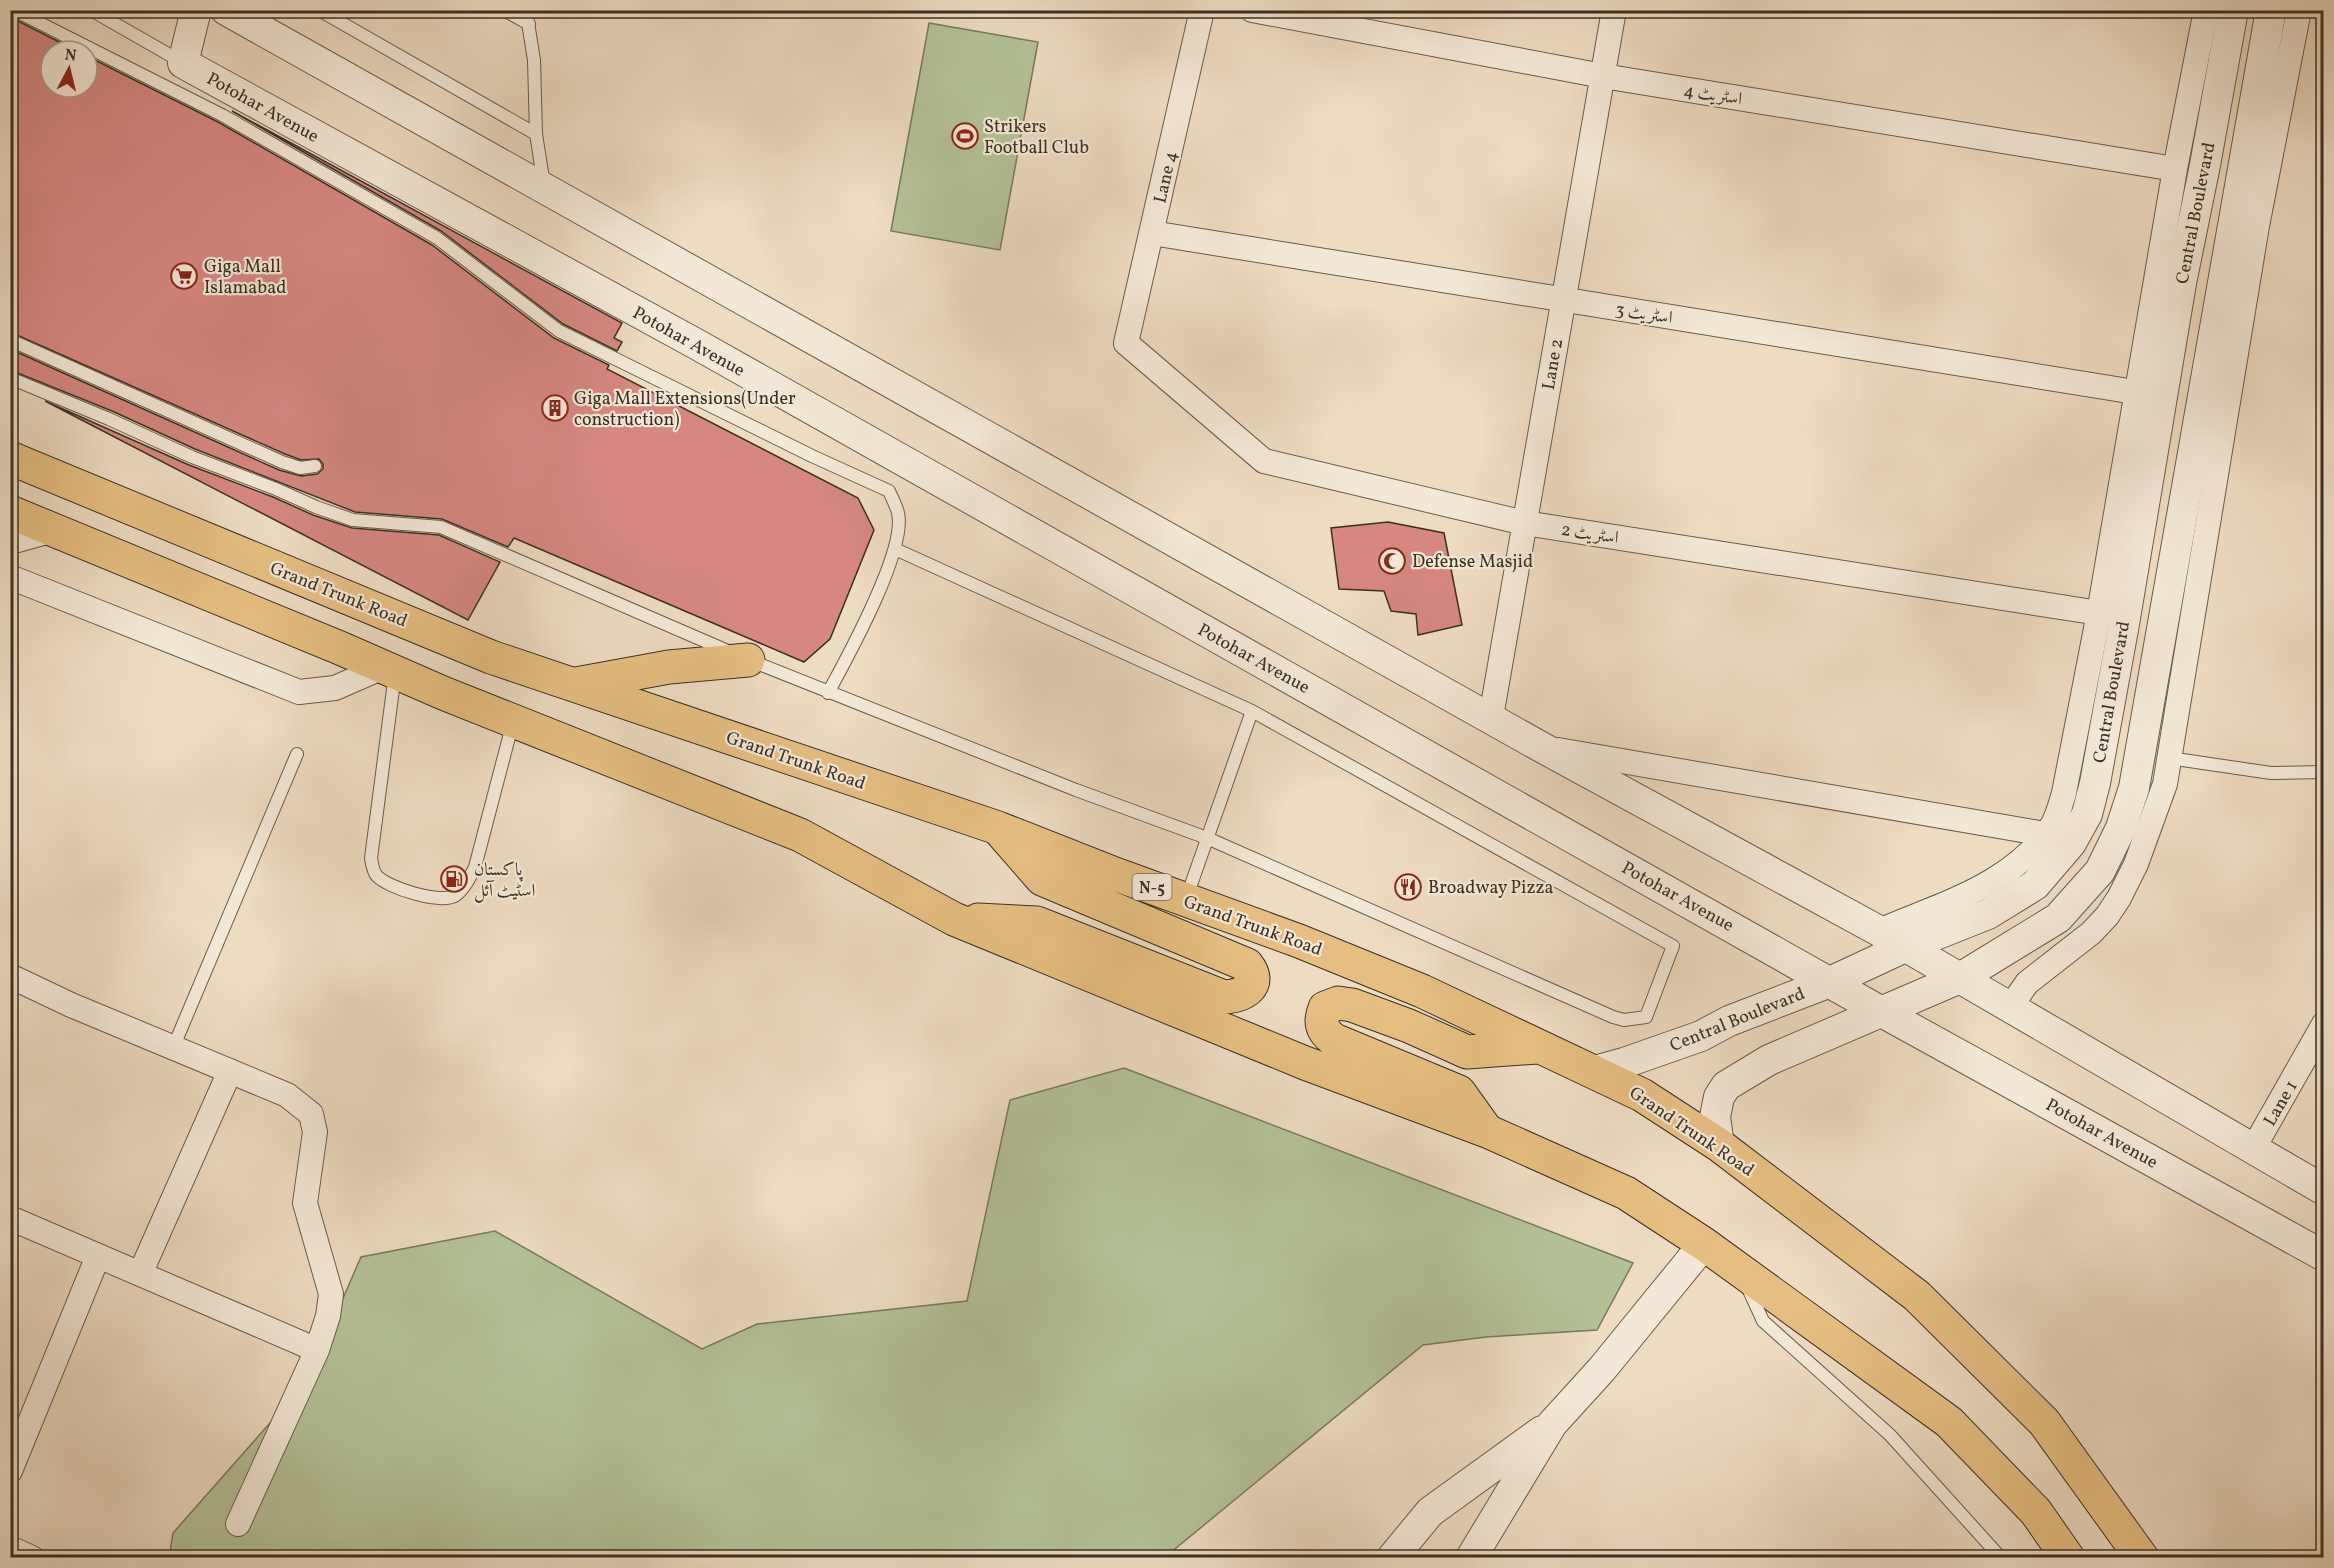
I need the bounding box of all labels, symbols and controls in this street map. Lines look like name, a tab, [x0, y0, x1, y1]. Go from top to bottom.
north arrow	[39, 39, 99, 99]
text: N	[63, 44, 78, 68]
street label: Potohar Avenue	[202, 67, 323, 150]
street label: اسٹریٹ 4	[1682, 79, 1744, 112]
place label: Strikers Football Club	[984, 115, 1089, 161]
sports icon: Strikers Football Club	[950, 121, 980, 151]
street label: Central Boulevard	[2170, 140, 2222, 286]
street label: Lane 4	[1148, 149, 1185, 206]
place label: Giga Mall Islamabad	[204, 255, 286, 301]
supermarket icon: Giga Mall Islamabad	[169, 261, 199, 291]
street label: اسٹریٹ 3	[1613, 298, 1674, 331]
street label: Potohar Avenue	[628, 301, 749, 384]
street label: Lane 2	[1537, 337, 1570, 392]
place label: Giga Mall Extensions(Under construction)	[574, 387, 796, 433]
building icon: Giga Mall Extensions(Under construction)	[540, 393, 570, 423]
street label: اسٹریٹ 2	[1559, 518, 1620, 551]
mosque icon: Defense Masjid	[1377, 546, 1407, 576]
place label: Defense Masjid	[1412, 550, 1533, 575]
street label: Grand Trunk Road	[266, 556, 411, 634]
street label: Potohar Avenue	[1193, 618, 1314, 701]
street label: Central Boulevard	[2088, 619, 2137, 765]
street label: Grand Trunk Road	[722, 726, 869, 797]
street label: Potohar Avenue	[1617, 856, 1738, 939]
place label: پاکستان اسٹیٹ آئل	[474, 858, 535, 904]
fuel station icon: پاکستان اسٹیٹ آئل	[439, 864, 469, 894]
restaurant icon: Broadway Pizza	[1393, 872, 1423, 902]
road number: N-5	[1132, 874, 1172, 900]
place label: Broadway Pizza	[1428, 876, 1554, 901]
street label: Grand Trunk Road	[1180, 890, 1325, 963]
street label: Central Boulevard	[1666, 982, 1809, 1059]
street label: Lane 1	[2258, 1076, 2304, 1131]
street label: Grand Trunk Road	[1624, 1081, 1759, 1183]
street label: Potohar Avenue	[2041, 1093, 2162, 1176]

